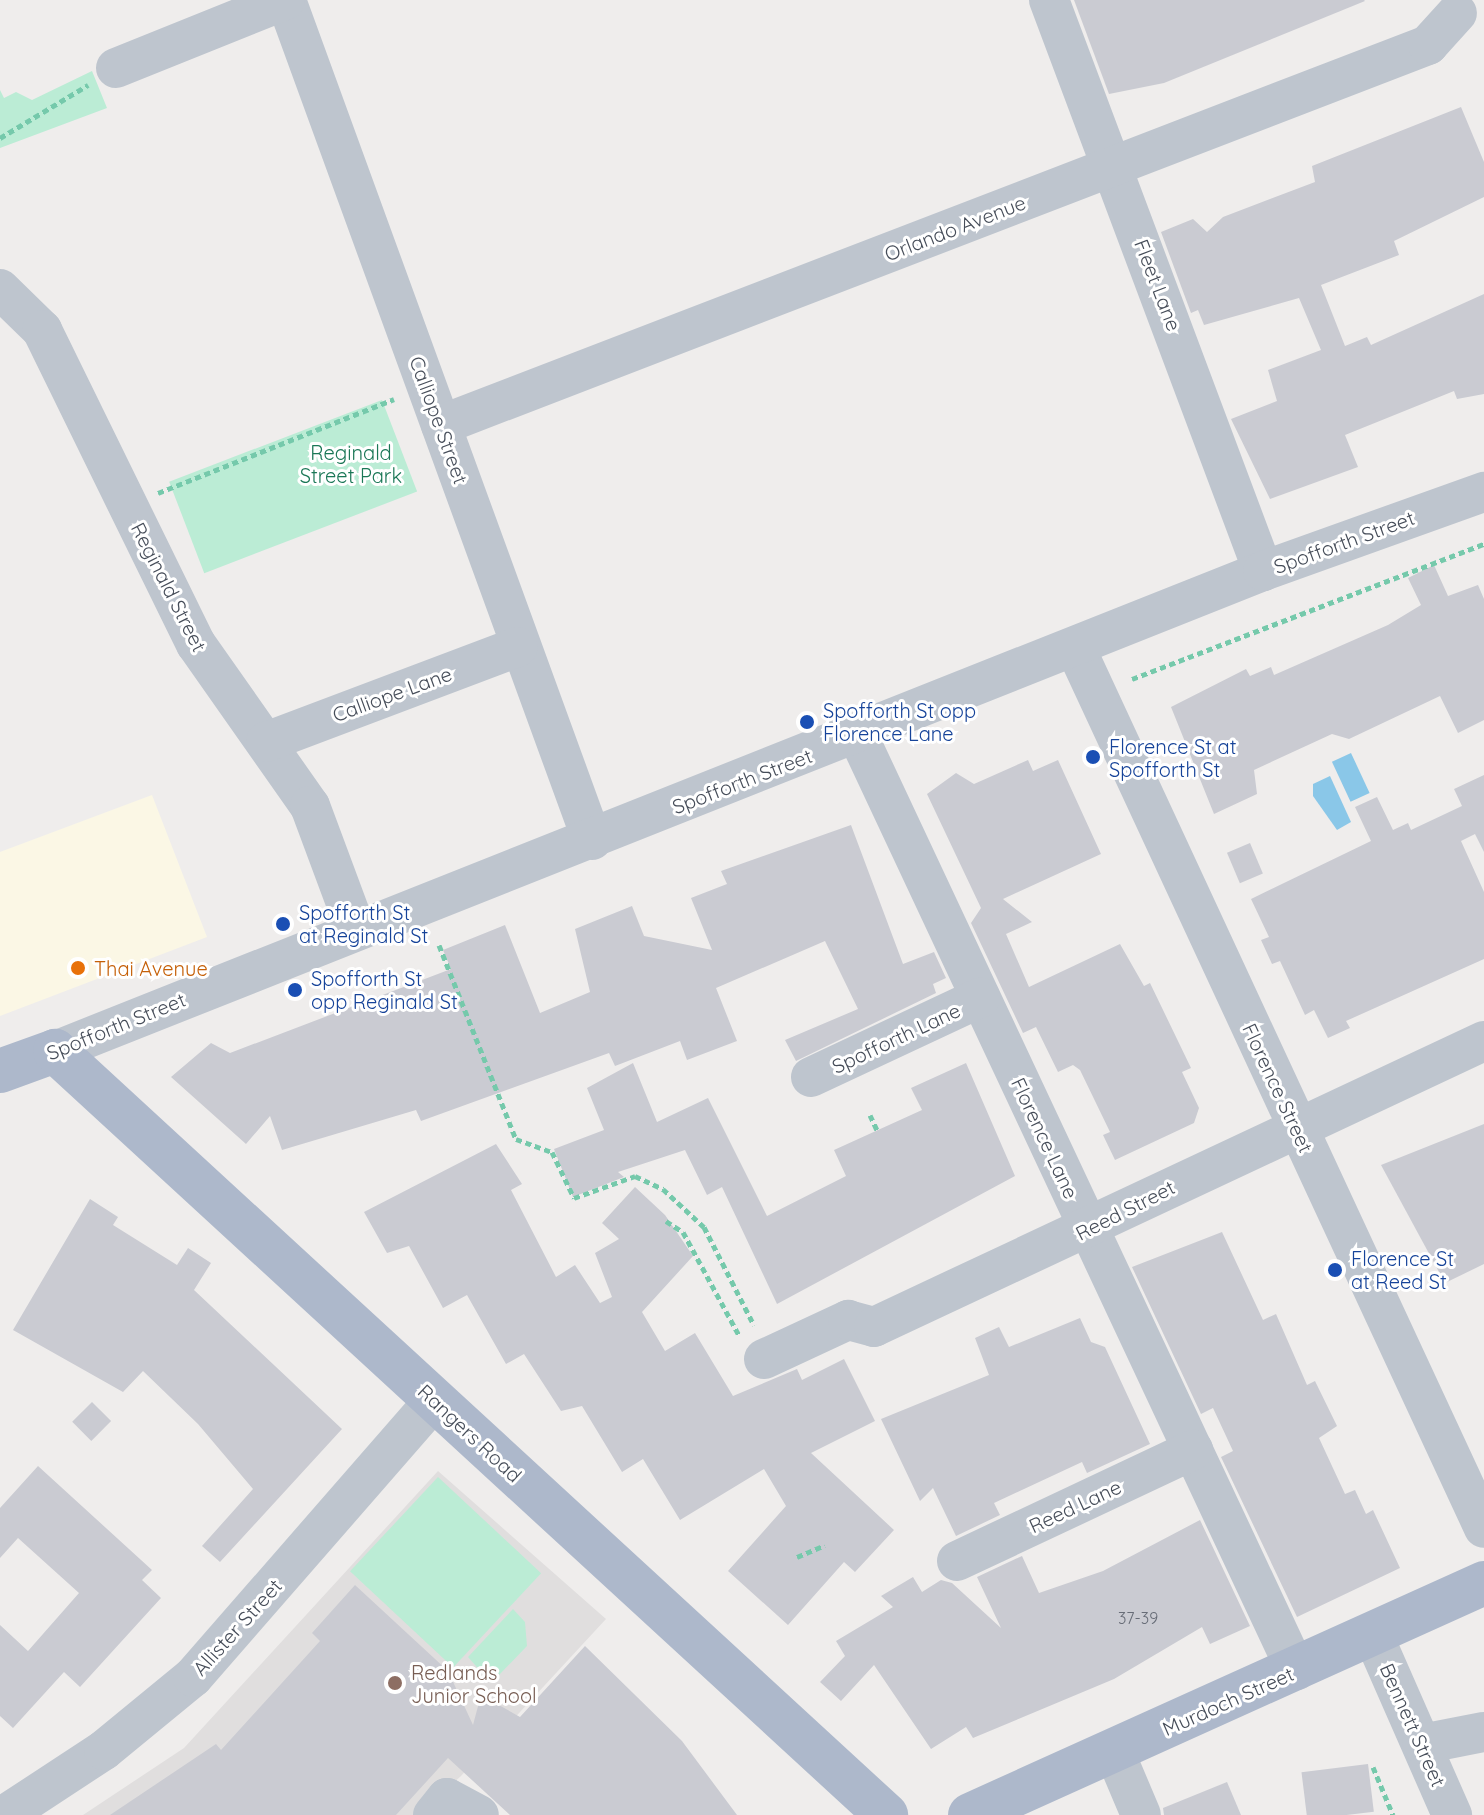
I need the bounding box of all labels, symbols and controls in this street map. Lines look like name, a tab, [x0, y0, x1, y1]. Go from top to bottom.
street label: Orlando Avenue	[881, 190, 1029, 266]
street label: Fleet Lane	[1130, 236, 1186, 334]
street label: Calliope Street	[405, 353, 473, 487]
park label: Reginald Street Park	[300, 440, 402, 487]
street label: Spofforth Street	[1270, 505, 1418, 579]
street label: Reginald Street	[126, 518, 212, 656]
street label: Calliope Lane	[329, 661, 455, 727]
place label: Spofforth St opp Florence Lane	[823, 698, 976, 745]
marker: Spofforth St opp Florence Lane	[798, 713, 816, 731]
place label: Florence St at Spofforth St	[1109, 734, 1236, 781]
street label: Spofforth Street	[669, 743, 815, 819]
marker: Florence St at Spofforth St	[1084, 748, 1102, 766]
place label: Spofforth St at Reginald St	[299, 900, 428, 947]
marker: Spofforth St at Reginald St	[274, 915, 292, 933]
place label: Thai Avenue	[94, 956, 208, 980]
marker: Thai Avenue	[69, 959, 87, 977]
place label: Spofforth St opp Reginald St	[311, 966, 458, 1013]
marker: Spofforth St opp Reginald St	[286, 981, 304, 999]
street label: Spofforth Street	[43, 987, 189, 1065]
street label: Spofforth Lane	[828, 998, 964, 1078]
street label: Florence Street	[1238, 1020, 1318, 1156]
street label: Florence Lane	[1007, 1074, 1083, 1202]
street label: Reed Street	[1071, 1175, 1179, 1245]
place label: Florence St at Reed St	[1351, 1246, 1454, 1293]
marker: Florence St at Reed St	[1326, 1261, 1344, 1279]
street label: Rangers Road	[413, 1379, 527, 1487]
street label: Reed Lane	[1025, 1474, 1125, 1538]
street label: Allister Street	[187, 1574, 287, 1680]
house number: 37-39	[1118, 1608, 1158, 1628]
place label: Redlands Junior School	[411, 1660, 537, 1707]
street label: Bennett Street	[1375, 1660, 1451, 1790]
street label: Murdoch Street	[1159, 1661, 1297, 1741]
marker: Redlands Junior School	[386, 1674, 404, 1692]

